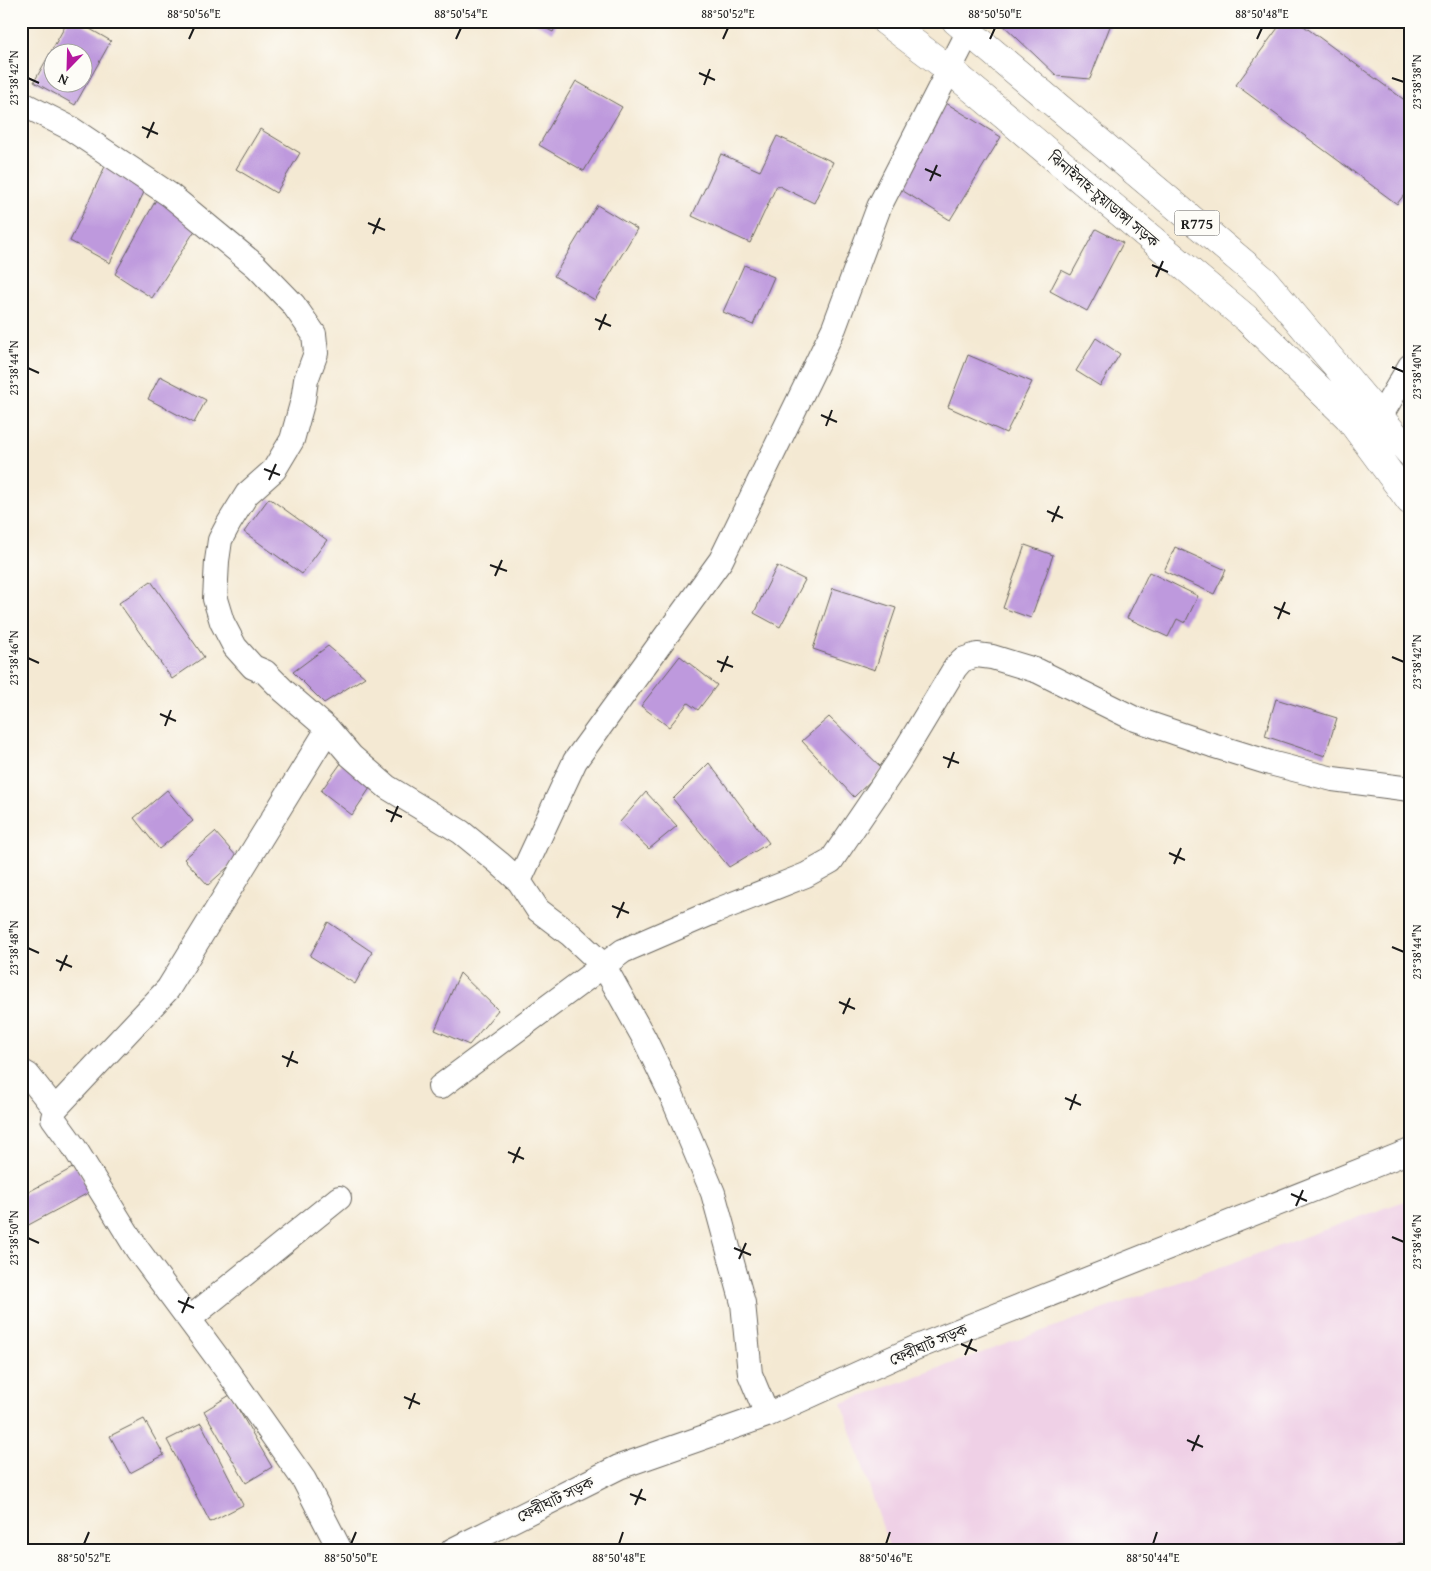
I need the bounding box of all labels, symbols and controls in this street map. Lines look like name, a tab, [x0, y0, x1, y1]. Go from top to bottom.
text: 88°50'56"E	[167, 5, 221, 22]
text: 88°50'54"E	[434, 5, 488, 22]
text: 88°50'52"E	[701, 5, 755, 22]
text: 88°50'50"E	[968, 5, 1022, 22]
text: 88°50'48"E	[1235, 5, 1289, 22]
north arrow	[42, 42, 92, 92]
text: 23°38'42"N	[5, 50, 22, 106]
text: 23°38'38"N	[1408, 54, 1425, 110]
text: N	[54, 69, 71, 91]
street label: ঝিনাইদাহ-চুয়াডাঙ্গা সড়ক	[1042, 145, 1165, 253]
road number: R775	[1174, 210, 1220, 236]
text: 23°38'44"N	[5, 340, 22, 396]
text: 23°38'40"N	[1408, 344, 1425, 400]
text: 23°38'46"N	[5, 630, 22, 686]
text: 23°38'42"N	[1408, 634, 1425, 690]
text: 23°38'48"N	[5, 920, 22, 976]
text: 23°38'44"N	[1408, 924, 1425, 980]
text: 23°38'50"N	[5, 1210, 22, 1266]
text: 23°38'46"N	[1408, 1214, 1425, 1270]
street label: ফেরীঘাট সড়ক	[885, 1316, 972, 1371]
street label: ফেরীঘাট সড়ক	[512, 1470, 598, 1528]
text: 88°50'52"E	[57, 1549, 111, 1566]
text: 88°50'50"E	[324, 1549, 378, 1566]
text: 88°50'48"E	[592, 1549, 646, 1566]
text: 88°50'46"E	[859, 1549, 913, 1566]
text: 88°50'44"E	[1126, 1549, 1180, 1566]

